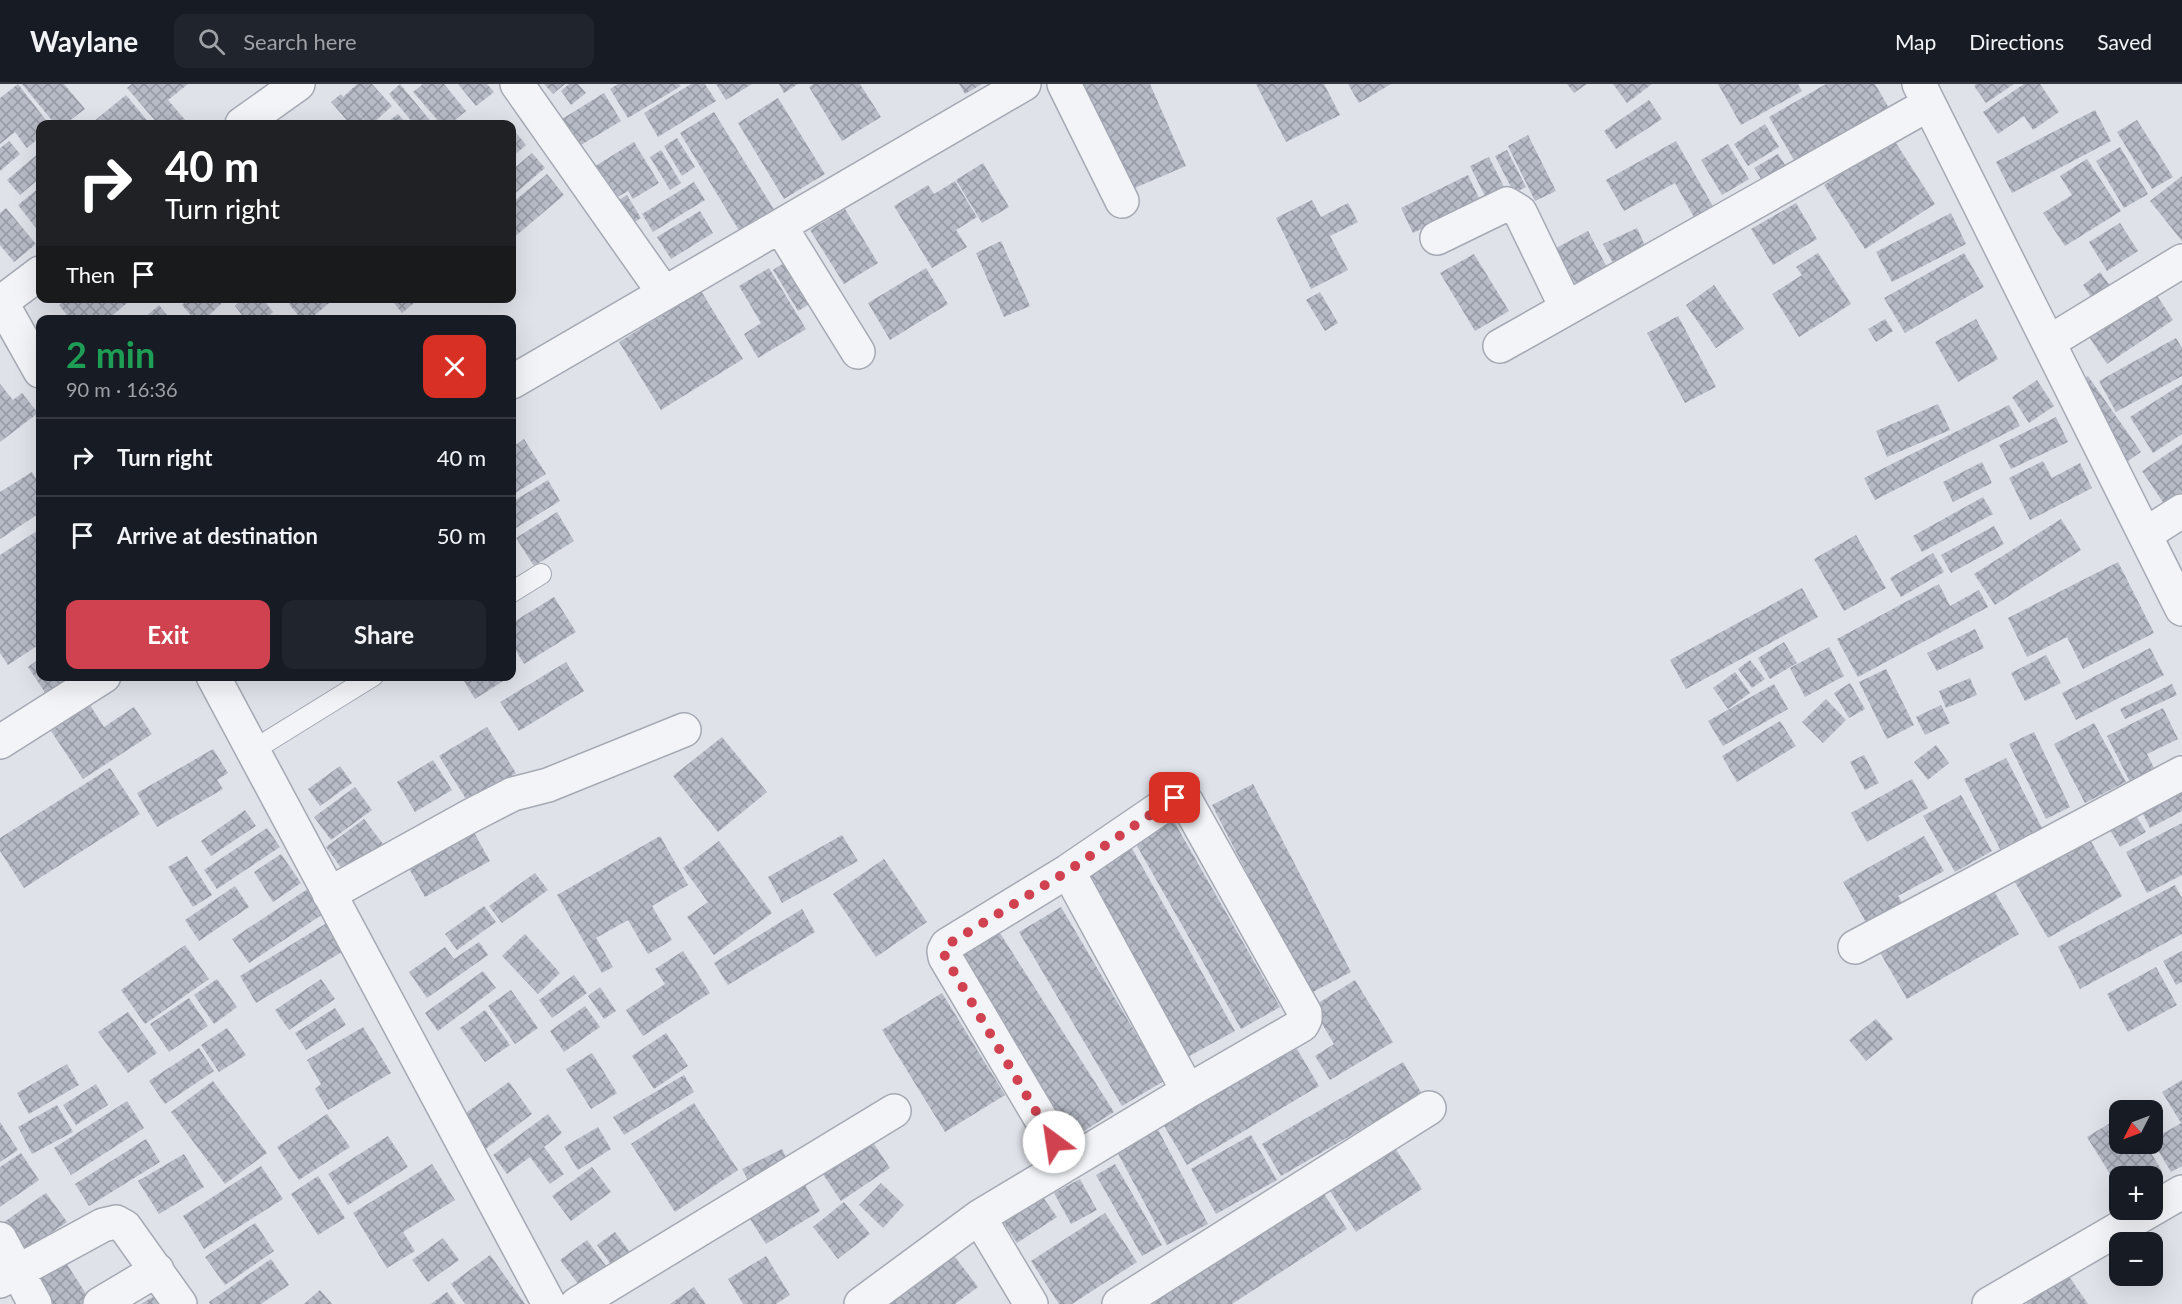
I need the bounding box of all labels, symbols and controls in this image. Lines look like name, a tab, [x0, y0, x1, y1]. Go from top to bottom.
search box	[174, 14, 594, 68]
text: Waylane	[30, 24, 138, 58]
icon: search	[195, 25, 228, 58]
text: Search here	[243, 28, 357, 55]
text: Map	[1895, 29, 1936, 54]
text: Directions	[1969, 29, 2064, 54]
text: Saved	[2097, 29, 2152, 54]
text: 40 m	[165, 141, 259, 191]
icon: right	[66, 144, 144, 222]
text: Turn right	[165, 192, 280, 225]
icon: arrive	[127, 258, 160, 291]
text: Then	[66, 261, 115, 288]
text: 2 min	[66, 332, 155, 376]
button: close	[423, 335, 486, 398]
text: 90 m · 16:36	[66, 377, 178, 401]
icon: right	[66, 441, 99, 474]
text: Turn right	[117, 444, 212, 471]
text: 40 m	[437, 444, 486, 471]
icon: arrive	[66, 519, 99, 552]
text: Arrive at destination	[117, 522, 318, 549]
text: 50 m	[437, 522, 486, 549]
button: Exit	[66, 600, 270, 669]
button: Share	[282, 600, 486, 669]
pin	[1149, 772, 1200, 823]
icon: arrive	[1158, 781, 1191, 814]
north arrow	[2109, 1100, 2163, 1154]
map controls	[2109, 1100, 2163, 1286]
position arrow	[1022, 1110, 1086, 1174]
button: +	[2109, 1166, 2163, 1220]
button: −	[2109, 1232, 2163, 1286]

